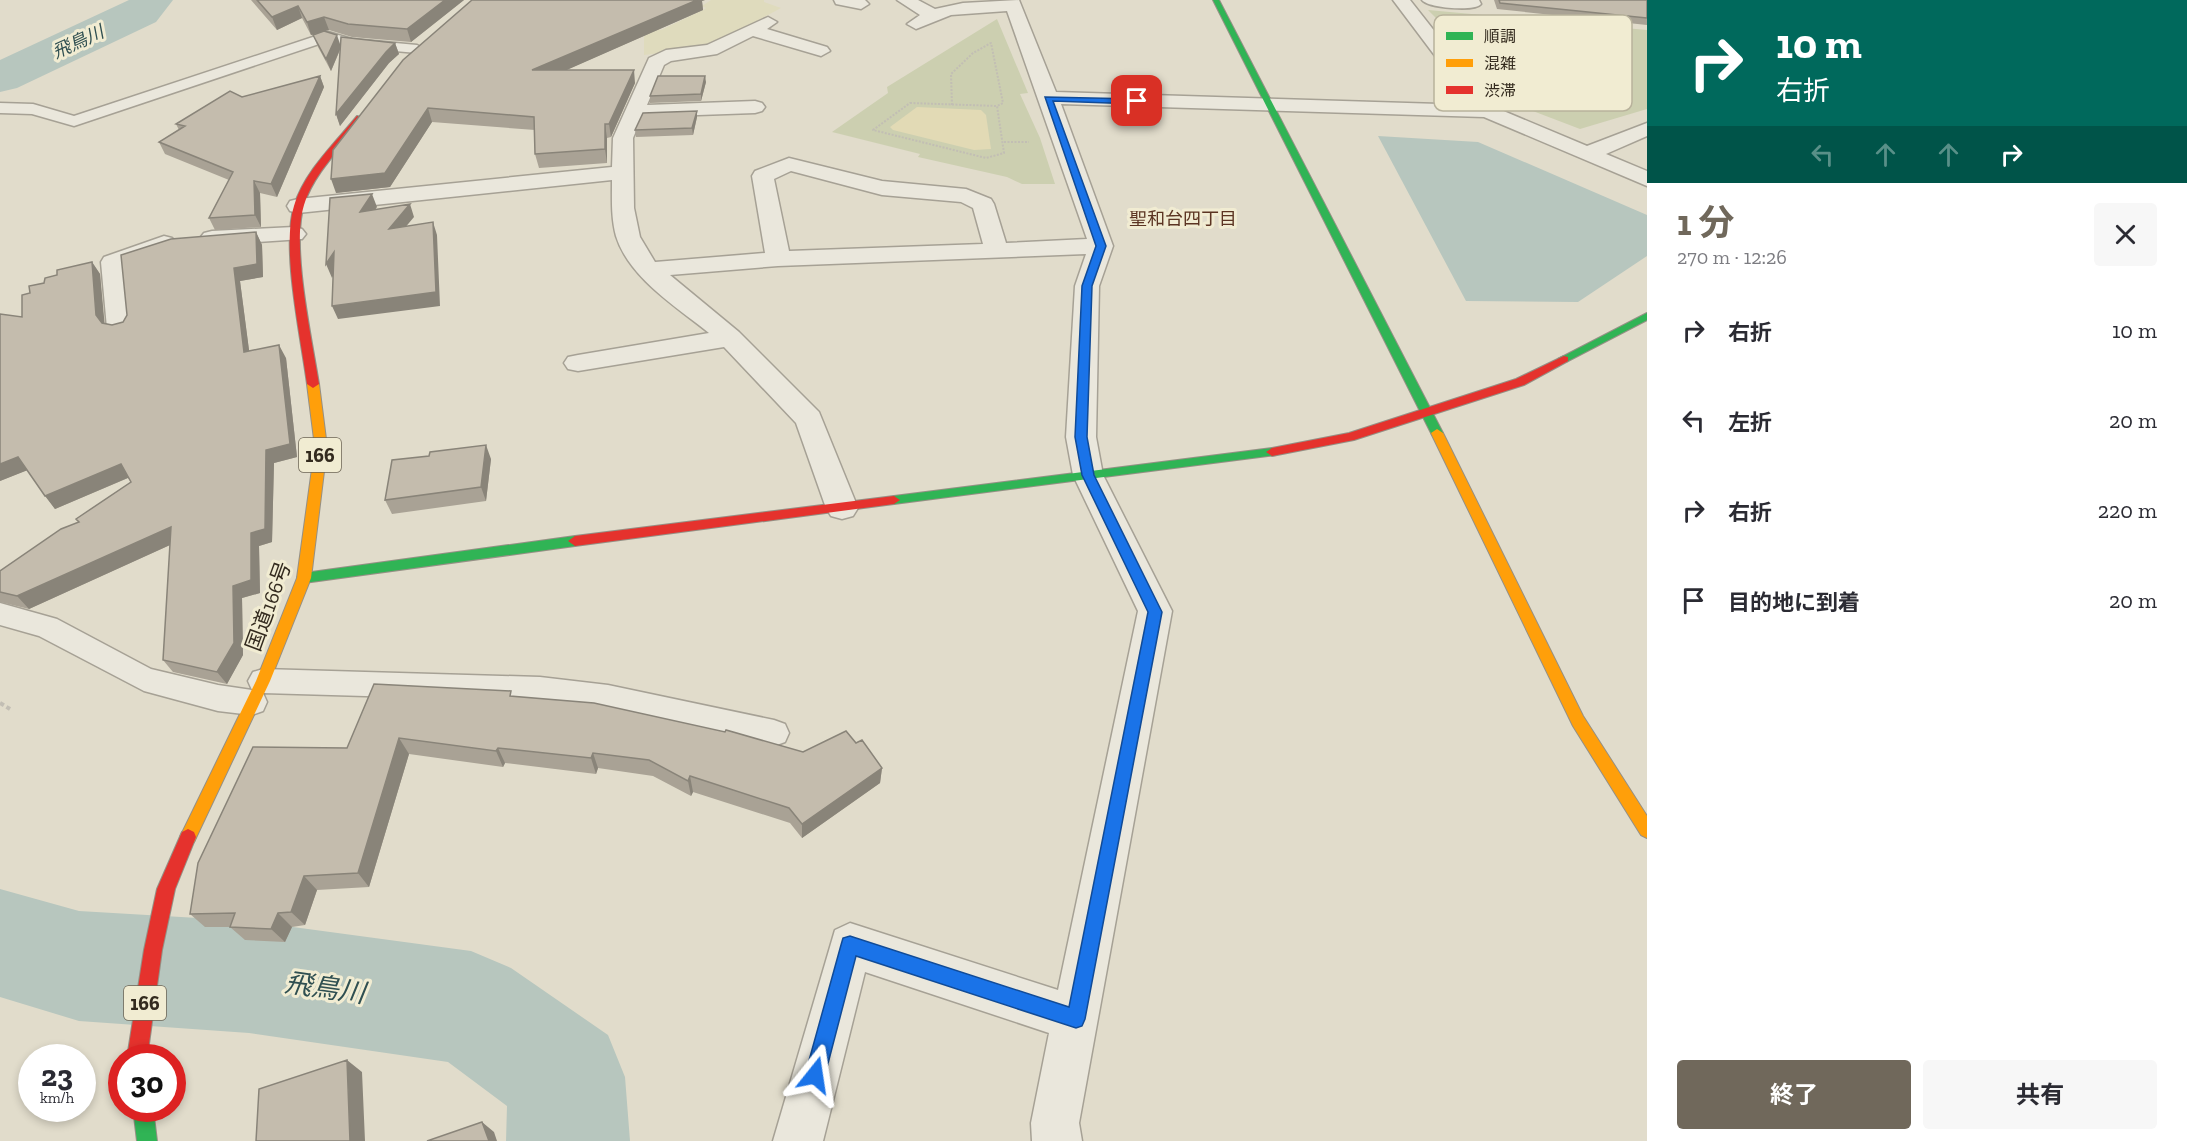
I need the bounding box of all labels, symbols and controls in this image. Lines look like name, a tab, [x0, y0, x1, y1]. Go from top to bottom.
legend	[1434, 15, 1632, 111]
text: 10 m	[1776, 18, 1862, 69]
water label: 飛鳥川	[49, 20, 109, 63]
icon: right	[1677, 24, 1755, 102]
text: 順調	[1484, 27, 1516, 46]
text: 混雑	[1484, 54, 1516, 73]
pin	[1111, 75, 1162, 126]
text: 右折	[1776, 75, 1830, 107]
text: 渋滞	[1484, 81, 1516, 100]
icon: arrive	[1120, 84, 1153, 117]
icon: left	[1806, 138, 1839, 171]
icon: ahead	[1869, 138, 1902, 171]
icon: ahead	[1932, 138, 1965, 171]
icon: right	[1995, 138, 2028, 171]
text: 1 分	[1677, 201, 1734, 244]
button: close	[2094, 203, 2157, 266]
district label: 聖和台四丁目	[1129, 208, 1237, 230]
text: 270 m · 12:26	[1677, 245, 1787, 269]
icon: right	[1677, 314, 1710, 347]
text: 10 m	[2112, 317, 2157, 344]
text: 右折	[1728, 319, 1772, 346]
icon: left	[1677, 404, 1710, 437]
text: 20 m	[2109, 407, 2157, 434]
text: 左折	[1728, 409, 1772, 436]
road number: 166	[299, 438, 341, 472]
icon: right	[1677, 494, 1710, 527]
text: 220 m	[2098, 497, 2157, 524]
text: 右折	[1728, 499, 1772, 526]
street label: 国道166号	[240, 558, 296, 654]
icon: arrive	[1677, 584, 1710, 617]
text: 20 m	[2109, 587, 2157, 614]
text: 目的地に到着	[1728, 589, 1860, 616]
water label: 飛鳥川	[283, 967, 370, 1010]
road number: 166	[124, 986, 166, 1020]
position arrow	[783, 1043, 847, 1107]
speed limit sign: 30	[108, 1044, 186, 1122]
text: 23	[41, 1058, 73, 1094]
button: 終了	[1677, 1060, 1911, 1129]
button: 共有	[1923, 1060, 2157, 1129]
text: km/h	[40, 1089, 74, 1107]

